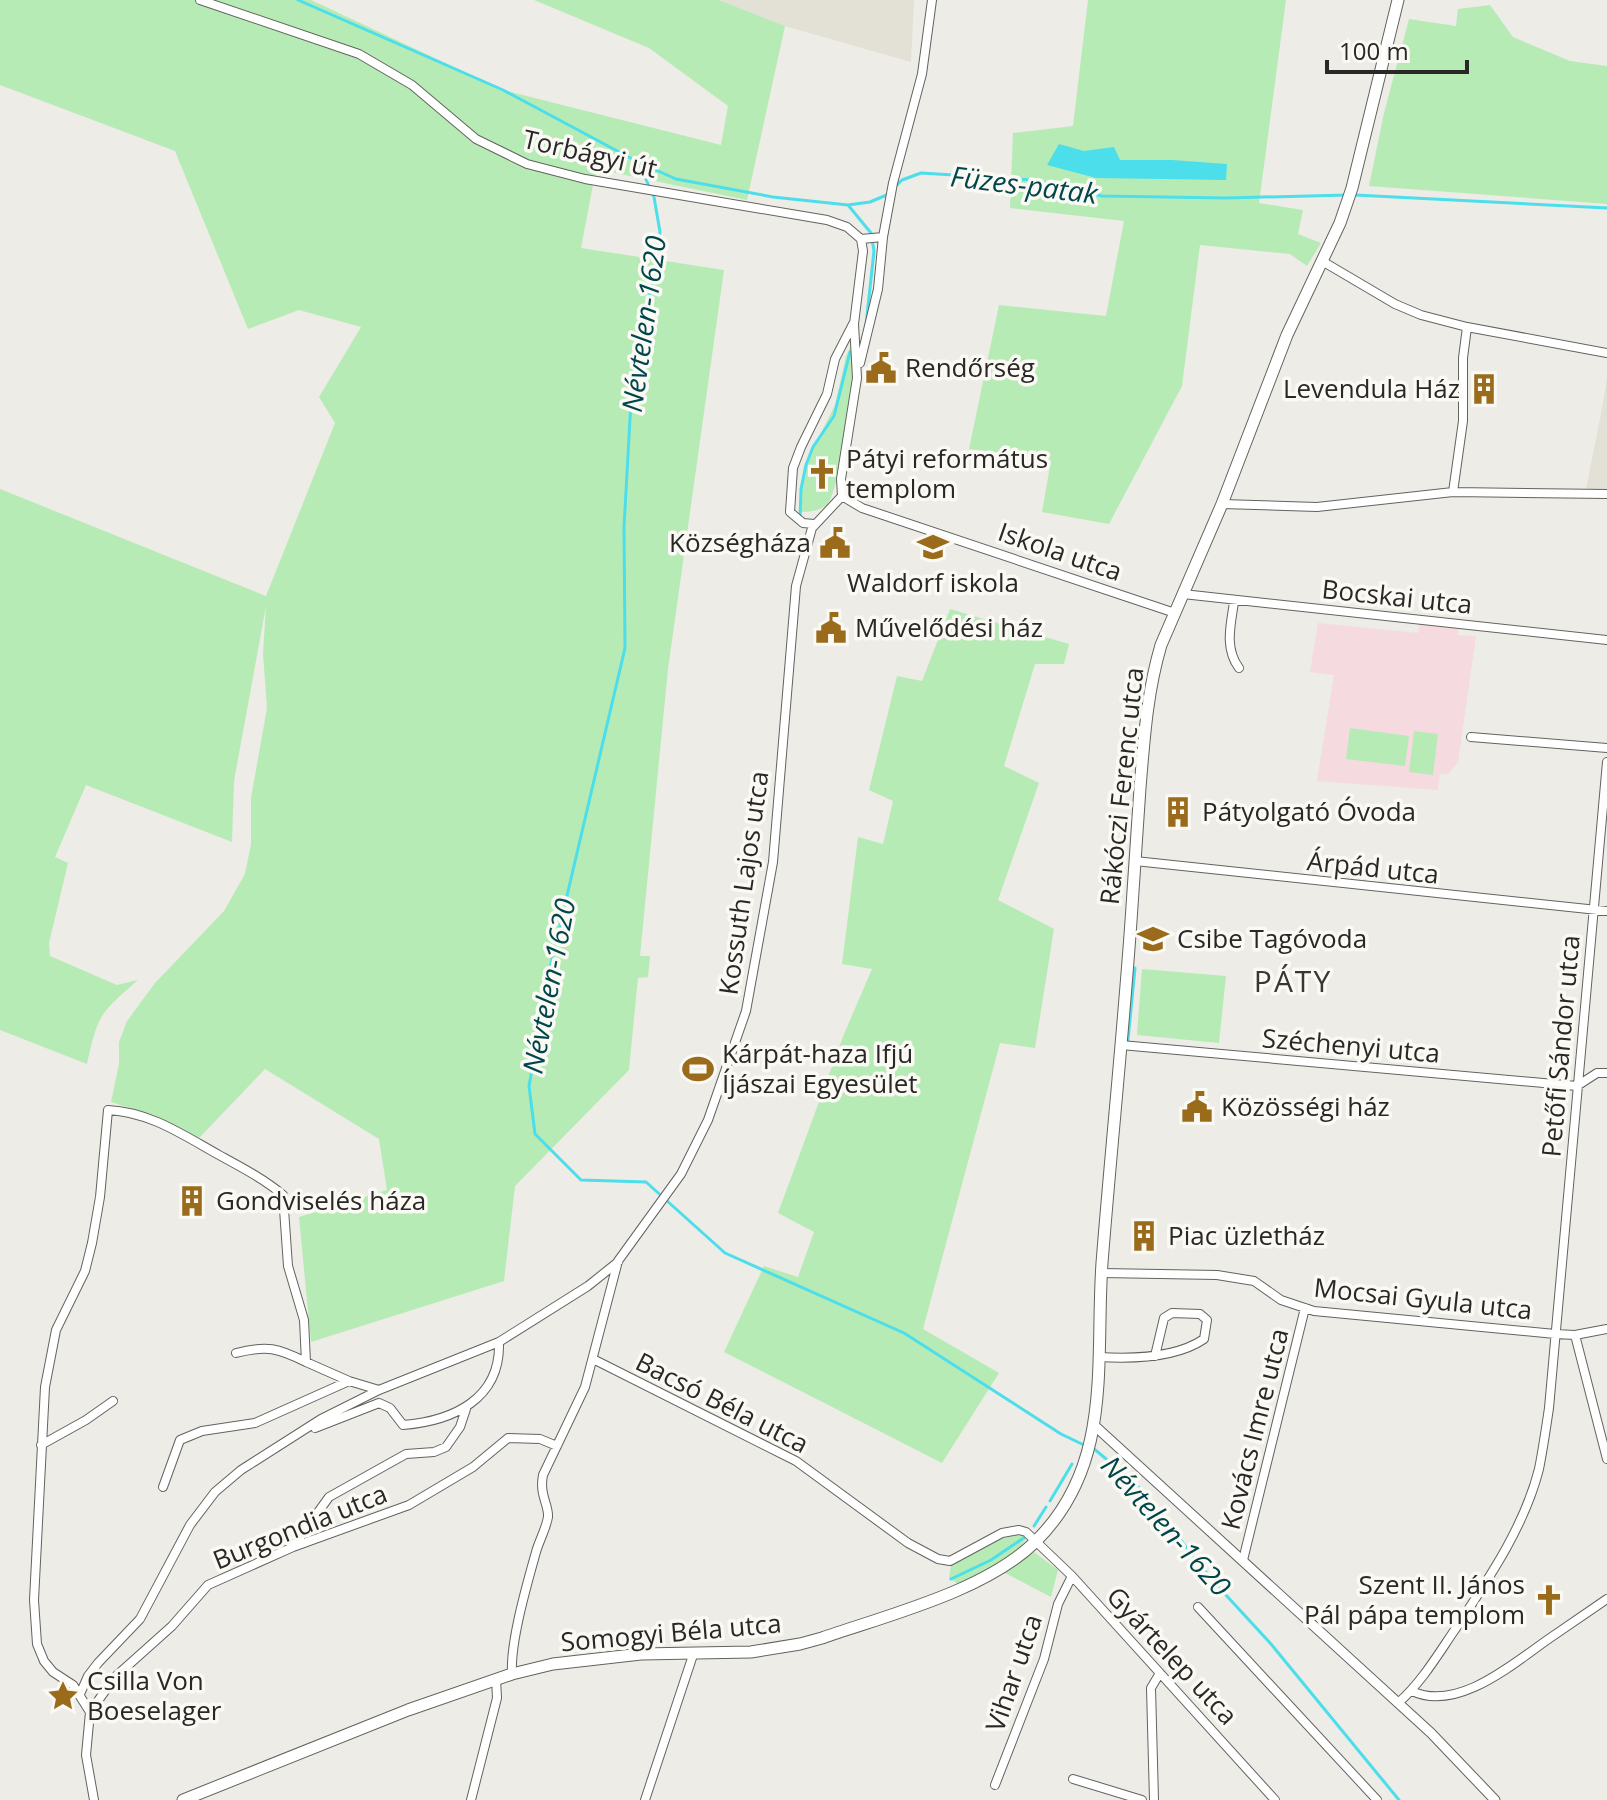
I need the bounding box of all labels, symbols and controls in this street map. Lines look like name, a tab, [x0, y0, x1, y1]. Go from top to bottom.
scale bar	[1327, 24, 1467, 74]
text: 100 m	[1339, 34, 1409, 67]
street label: Torbágyi út	[520, 120, 661, 186]
water label: Füzes-patak	[949, 156, 1101, 212]
water label: Névtelen-1620	[612, 233, 674, 414]
place label: Rendőrség	[905, 349, 1035, 385]
public building icon: Rendőrség	[864, 351, 898, 385]
place label: Levendula Ház	[1283, 370, 1460, 406]
building icon: Levendula Ház	[1467, 372, 1501, 406]
place label: Pátyi református templom	[846, 440, 1048, 506]
church icon: Pátyi református templom	[805, 457, 839, 491]
street label: Iskola utca	[994, 513, 1127, 589]
place label: Községháza	[669, 524, 811, 560]
public building icon: Községháza	[818, 526, 852, 560]
school or university icon: Waldorf iskola	[916, 530, 950, 564]
place label: Waldorf iskola	[847, 564, 1019, 600]
street label: Bocskai utca	[1320, 570, 1474, 622]
place label: Művelődési ház	[855, 609, 1043, 645]
public building icon: Művelődési ház	[814, 611, 848, 645]
street label: Rákóczi Ferenc utca	[1091, 666, 1151, 906]
street label: Kossuth Lajos utca	[709, 769, 777, 997]
place label: Pátyolgató Óvoda	[1202, 793, 1416, 829]
building icon: Pátyolgató Óvoda	[1161, 795, 1195, 829]
street label: Árpád utca	[1305, 842, 1441, 892]
water label: Névtelen-1620	[512, 895, 584, 1076]
place label: Csibe Tagóvoda	[1177, 920, 1367, 956]
school or university icon: Csibe Tagóvoda	[1136, 922, 1170, 956]
street label: Petőfi Sándor utca	[1532, 933, 1588, 1159]
district label: PÁTY	[1254, 960, 1332, 1001]
street label: Széchenyi utca	[1261, 1019, 1442, 1071]
place label: Kárpát-haza Ifjú Íjászai Egyesület	[722, 1035, 918, 1101]
sports icon: Kárpát-haza Ifjú Íjászai Egyesület	[681, 1052, 715, 1086]
place label: Közösségi ház	[1221, 1088, 1390, 1124]
public building icon: Közösségi ház	[1180, 1090, 1214, 1124]
place label: Gondviselés háza	[216, 1182, 426, 1218]
building icon: Gondviselés háza	[175, 1184, 209, 1218]
place label: Piac üzletház	[1168, 1217, 1325, 1253]
building icon: Piac üzletház	[1127, 1219, 1161, 1253]
street label: Mocsai Gyula utca	[1312, 1269, 1534, 1327]
street label: Kovács Imre utca	[1212, 1324, 1296, 1533]
street label: Bacsó Béla utca	[630, 1343, 815, 1461]
water label: Névtelen-1620	[1093, 1447, 1240, 1604]
street label: Burgondia utca	[207, 1475, 392, 1577]
place label: Szent II. János Pál pápa templom	[1304, 1566, 1525, 1632]
street label: Gyártelep utca	[1099, 1578, 1246, 1732]
church icon: Szent II. János Pál pápa templom	[1532, 1583, 1566, 1617]
street label: Somogyi Béla utca	[559, 1604, 783, 1660]
street label: Vihar utca	[976, 1609, 1050, 1736]
place label: Csilla Von Boeselager	[87, 1662, 222, 1728]
place icon: Csilla Von Boeselager	[46, 1679, 80, 1713]

